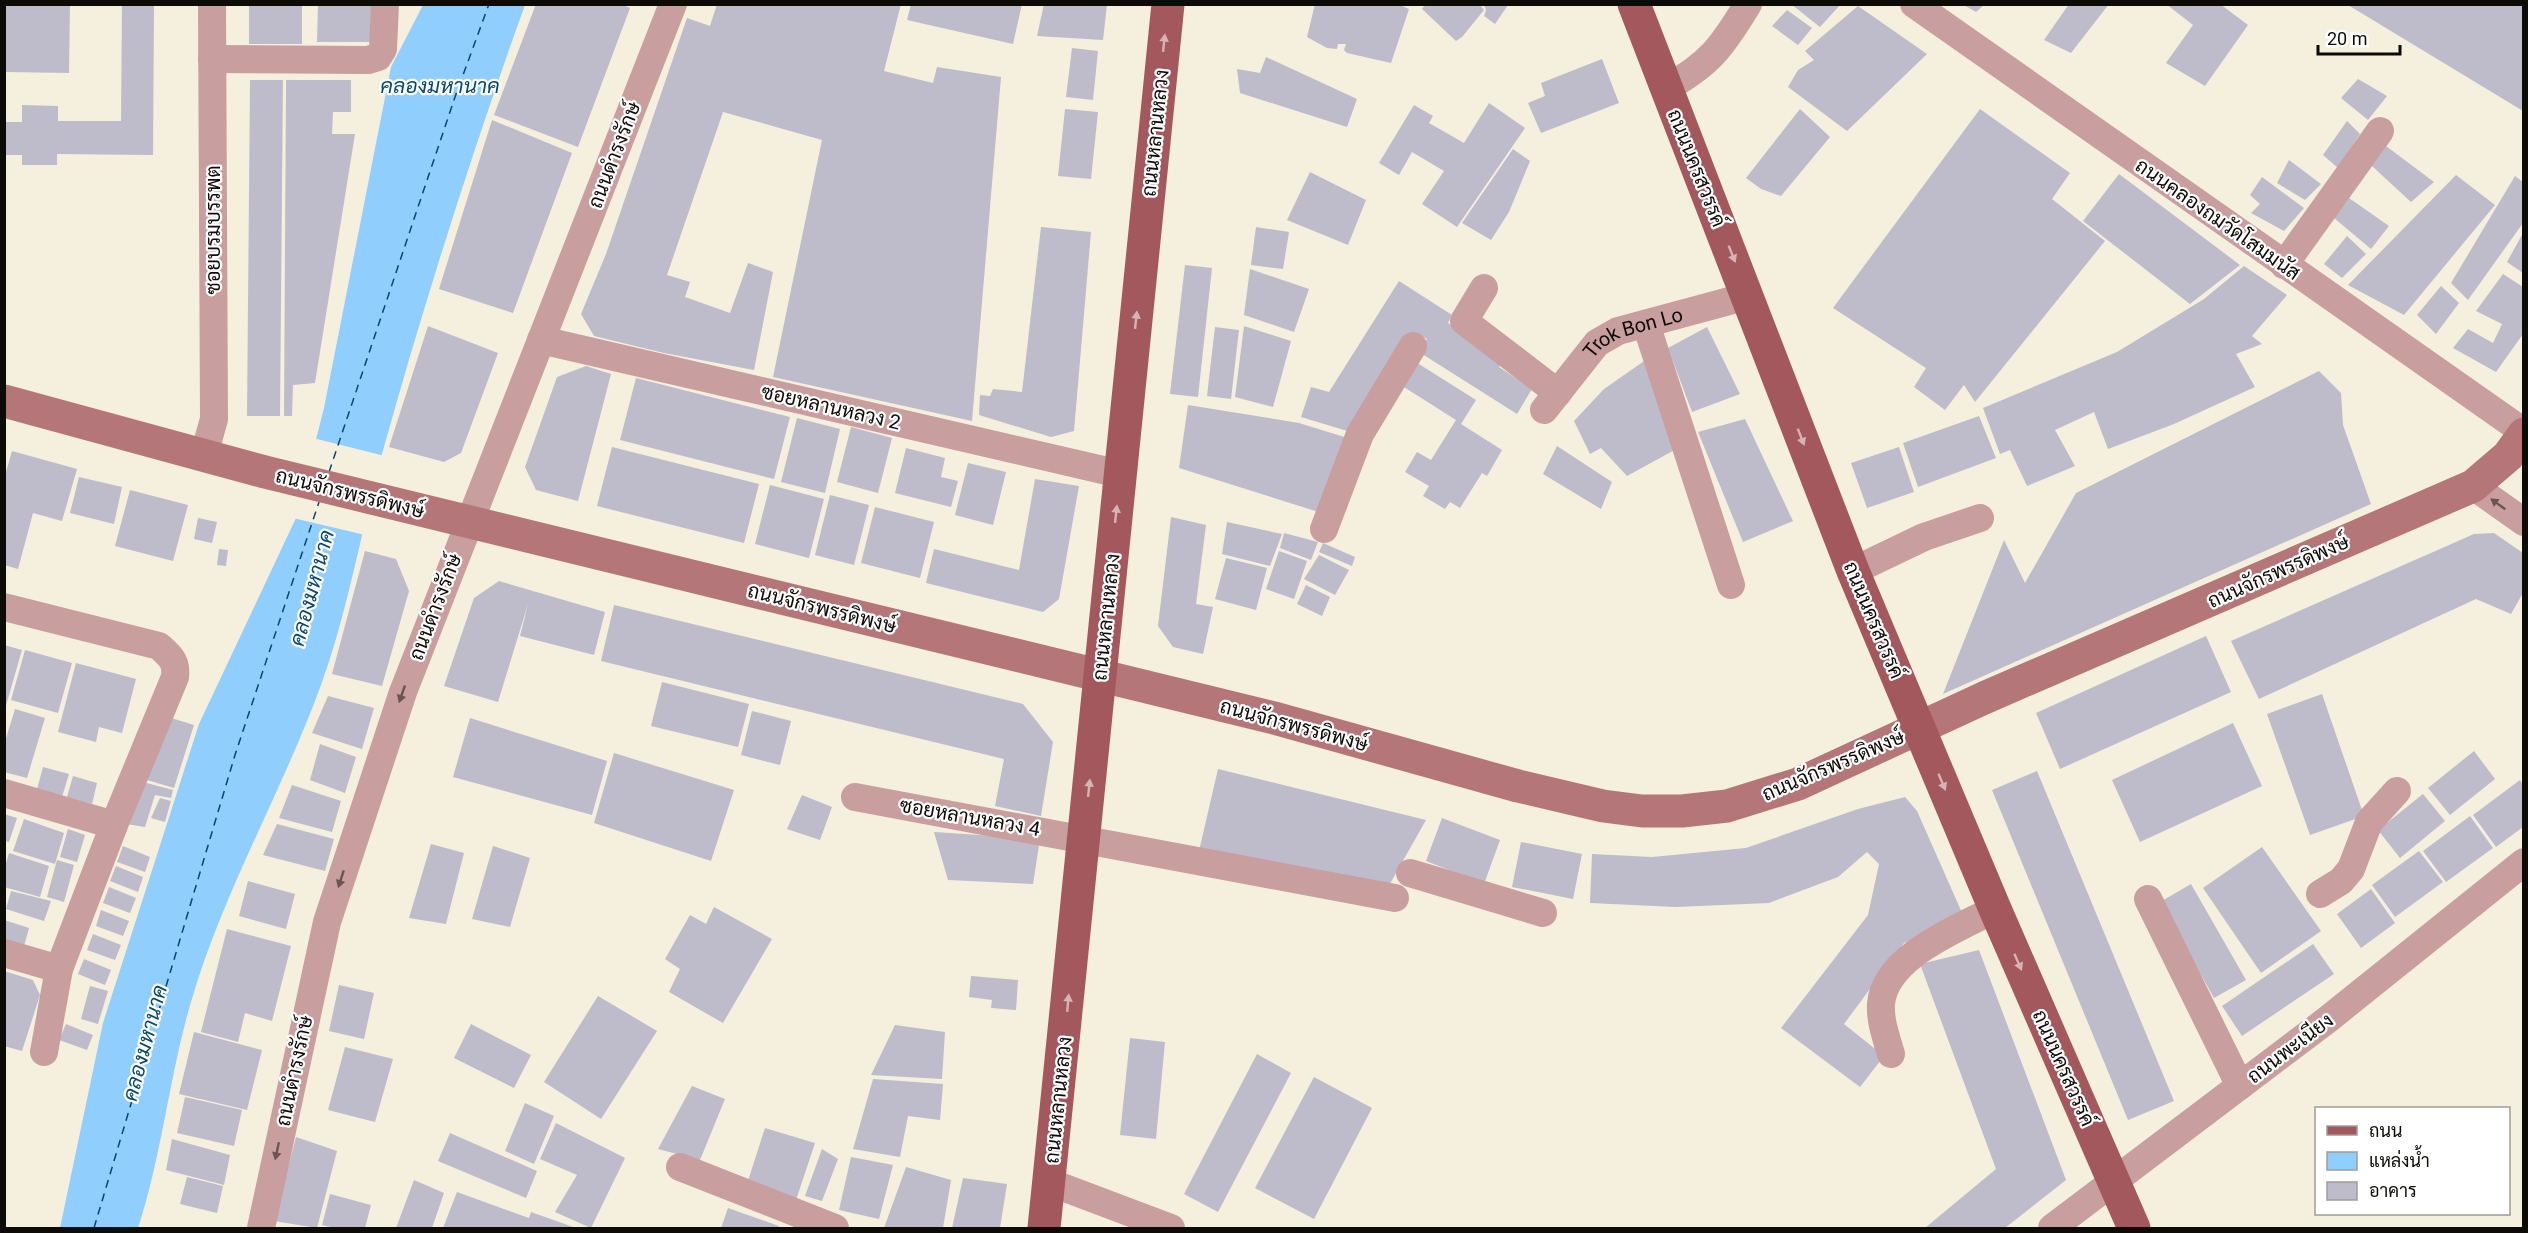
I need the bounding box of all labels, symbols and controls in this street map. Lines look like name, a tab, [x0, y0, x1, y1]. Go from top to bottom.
scale bar	[2318, 18, 2400, 56]
text: 20 m	[2327, 28, 2367, 49]
one-way arrow	[1159, 33, 1169, 52]
street label: ถนนหลานหลวง	[1136, 68, 1174, 198]
water label: คลองมหานาค	[380, 74, 500, 98]
street label: ถนนดำรงรักษ์	[581, 97, 645, 212]
street label: ถนนนครสวรรค์	[1662, 105, 1733, 230]
street label: ถนนคลองถมวัดโสมมนัส	[2131, 152, 2306, 285]
street label: ซอยบรมบรรพต	[201, 165, 225, 295]
one-way arrow	[1727, 246, 1737, 264]
street label: Trok Bon Lo	[1578, 302, 1685, 363]
one-way arrow	[1131, 311, 1141, 330]
street label: ซอยหลานหลวง 2	[759, 379, 903, 435]
one-way arrow	[1797, 428, 1807, 446]
street label: ถนนจักรพรรดิพงษ์	[273, 461, 428, 523]
one-way arrow	[2491, 498, 2507, 510]
one-way arrow	[1111, 505, 1121, 524]
water label: คลองมหานาค	[285, 527, 339, 649]
street label: ถนนจักรพรรดิพงษ์	[2203, 527, 2353, 613]
street label: ถนนดำรงรักษ์	[402, 549, 466, 664]
street label: ถนนหลานหลวง	[1087, 552, 1125, 682]
street label: ถนนนครสวรรค์	[1839, 557, 1911, 682]
street label: ถนนจักรพรรดิพงษ์	[745, 576, 900, 638]
one-way arrow	[397, 685, 407, 703]
street label: ถนนจักรพรรดิพงษ์	[1217, 692, 1371, 756]
street label: ถนนจักรพรรดิพงษ์	[1758, 722, 1908, 806]
one-way arrow	[1938, 773, 1947, 791]
one-way arrow	[1084, 779, 1094, 798]
street label: ซอยหลานหลวง 4	[898, 793, 1042, 841]
one-way arrow	[336, 870, 345, 888]
one-way arrow	[2013, 953, 2023, 971]
water label: คลองมหานาค	[118, 982, 172, 1104]
one-way arrow	[1063, 994, 1073, 1013]
street label: ถนนนครสวรรค์	[2028, 1005, 2102, 1130]
street label: ถนนพะเนียง	[2242, 1007, 2338, 1088]
street label: ถนนดำรงรักษ์	[269, 1013, 317, 1128]
street label: ถนนหลานหลวง	[1039, 1035, 1077, 1165]
legend	[2315, 1107, 2510, 1215]
text: ถนน	[2369, 1120, 2402, 1141]
one-way arrow	[272, 1141, 281, 1160]
text: แหล่งน้ำ	[2369, 1145, 2430, 1171]
text: อาคาร	[2369, 1180, 2417, 1201]

